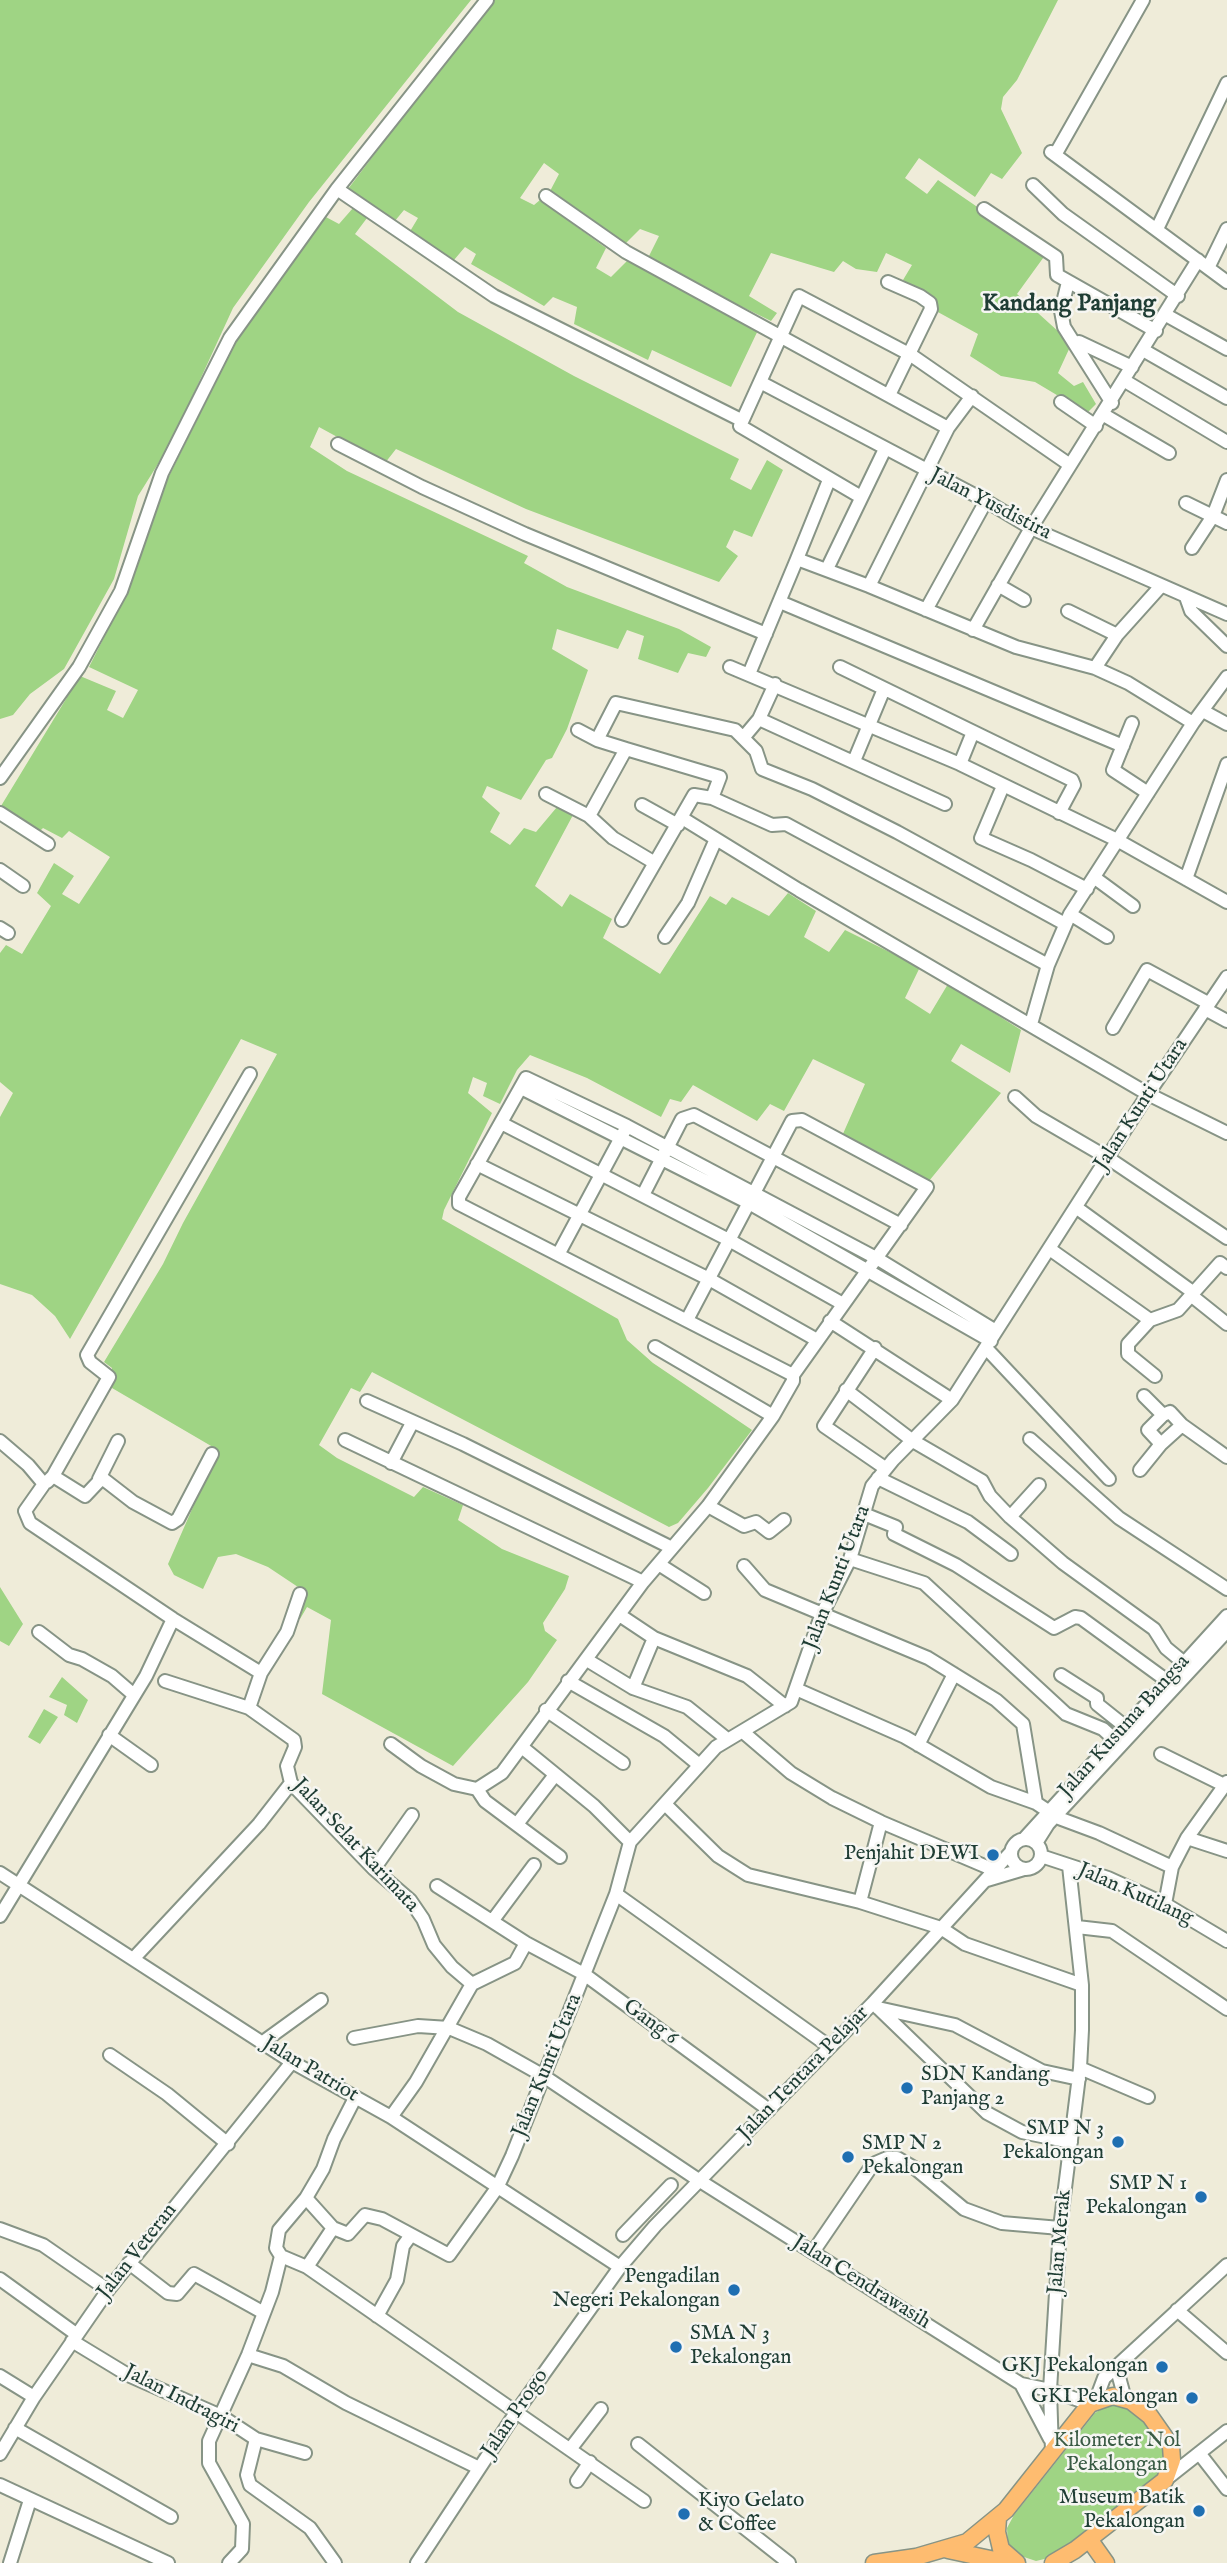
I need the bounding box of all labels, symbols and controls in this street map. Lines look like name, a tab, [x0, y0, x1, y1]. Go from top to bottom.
district label: Kandang Panjang	[982, 291, 1156, 319]
street label: Jalan Yusdistira	[925, 464, 1055, 546]
street label: Jalan Kunti Utara	[1090, 1034, 1194, 1176]
street label: Jalan Kunti Utara	[799, 1502, 877, 1654]
street label: Jalan Kusuma Bangsa	[1054, 1650, 1196, 1804]
street label: Jalan Selat Karimata	[286, 1774, 424, 1918]
place label: Penjahit DEWI	[844, 1842, 979, 1868]
marker: Penjahit DEWI	[985, 1847, 1001, 1863]
street label: Jalan Kutilang	[1073, 1858, 1197, 1932]
street label: Jalan Kunti Utara	[508, 1991, 588, 2141]
street label: Gang 6	[618, 1995, 682, 2051]
street label: Jalan Tentara Pelajar	[733, 2001, 875, 2147]
street label: Jalan Patriot	[257, 2031, 363, 2109]
place label: SDN Kandang Panjang 2	[921, 2063, 1049, 2113]
marker: SDN Kandang Panjang 2	[899, 2080, 915, 2096]
place label: SMP N 3 Pekalongan	[1002, 2117, 1104, 2167]
place label: SMP N 2 Pekalongan	[862, 2132, 964, 2182]
marker: SMP N 3 Pekalongan	[1110, 2134, 1126, 2150]
marker: SMP N 2 Pekalongan	[840, 2149, 856, 2165]
place label: SMP N 1 Pekalongan	[1085, 2172, 1187, 2222]
street label: Jalan Merak	[1044, 2189, 1078, 2295]
marker: SMP N 1 Pekalongan	[1193, 2189, 1209, 2205]
street label: Jalan Veteran	[93, 2199, 183, 2305]
street label: Jalan Cendrawasih	[787, 2230, 935, 2336]
place label: Pengadilan Negeri Pekalongan	[552, 2265, 720, 2315]
marker: Pengadilan Negeri Pekalongan	[726, 2282, 742, 2298]
place label: SMA N 3 Pekalongan	[690, 2322, 792, 2372]
marker: SMA N 3 Pekalongan	[668, 2339, 684, 2355]
place label: GKJ Pekalongan	[1002, 2354, 1148, 2380]
marker: GKJ Pekalongan	[1154, 2359, 1170, 2375]
street label: Jalan Indragiri	[119, 2360, 243, 2440]
street label: Jalan Progo	[477, 2365, 555, 2463]
place label: GKI Pekalongan	[1031, 2385, 1178, 2411]
marker: GKI Pekalongan	[1184, 2390, 1200, 2406]
park label: Kilometer Nol Pekalongan	[1053, 2429, 1181, 2479]
place label: Museum Batik Pekalongan	[1059, 2486, 1185, 2536]
place label: Kiyo Gelato & Coffee	[698, 2489, 804, 2539]
marker: Museum Batik Pekalongan	[1191, 2503, 1207, 2519]
marker: Kiyo Gelato & Coffee	[676, 2506, 692, 2522]

